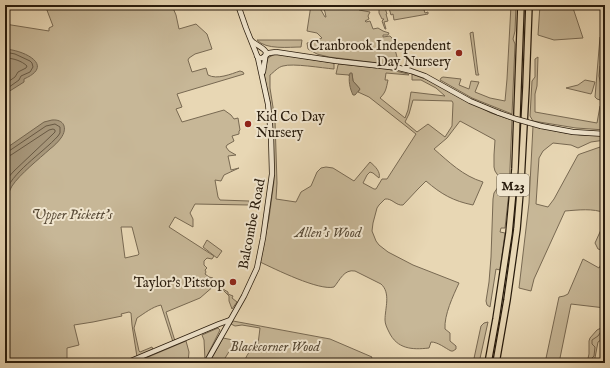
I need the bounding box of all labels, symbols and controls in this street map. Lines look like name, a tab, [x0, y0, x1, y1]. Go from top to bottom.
place label: Cranbrook Independent Day Nursery	[309, 37, 451, 71]
marker: Cranbrook Independent Day Nursery	[454, 48, 464, 58]
place label: Kid Co Day Nursery	[256, 108, 325, 142]
marker: Kid Co Day Nursery	[243, 119, 253, 129]
road number: M23	[497, 174, 529, 196]
street label: Balcombe Road	[234, 177, 270, 271]
park label: Upper Pickett's	[31, 206, 114, 224]
park label: Allen's Wood	[293, 224, 363, 242]
place label: Taylor's Pitstop	[134, 274, 225, 292]
marker: Taylor's Pitstop	[228, 277, 238, 287]
park label: Blackcorner Wood	[230, 338, 321, 356]

